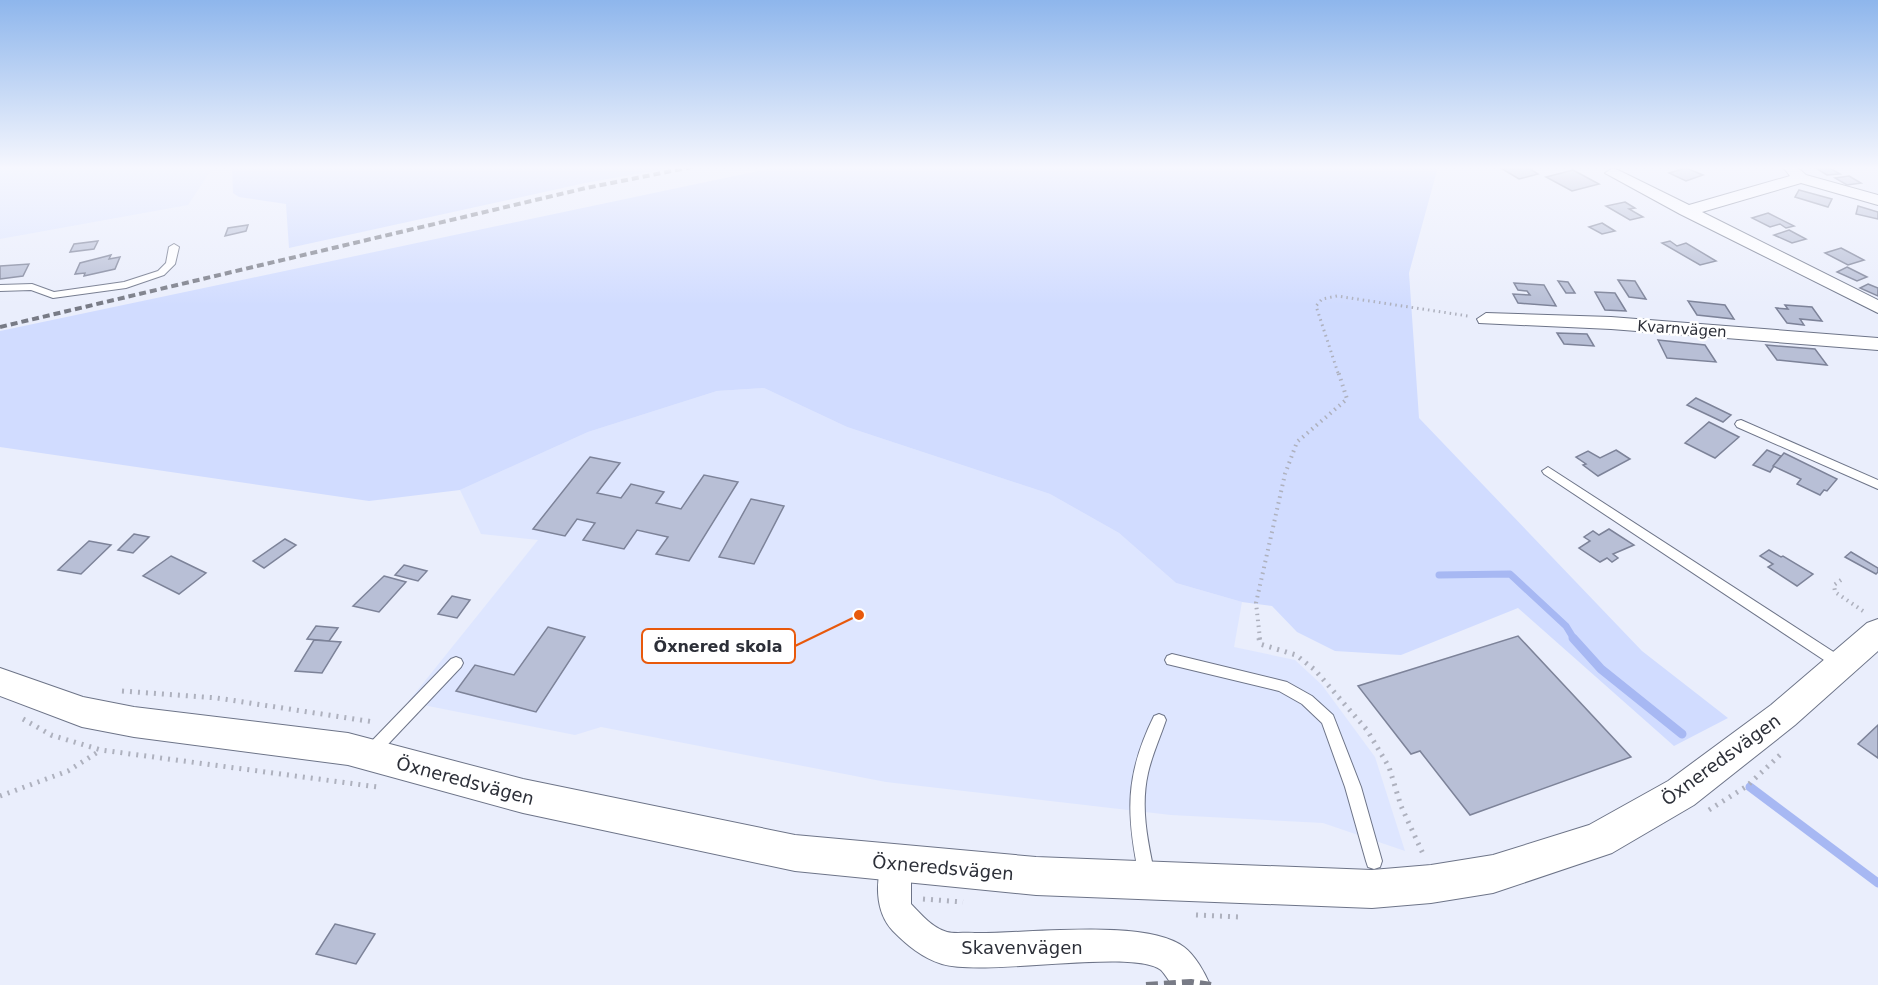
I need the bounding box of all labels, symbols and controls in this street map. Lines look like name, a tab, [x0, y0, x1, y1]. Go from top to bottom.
street label: Kvarnvägen	[1637, 317, 1727, 341]
callout: Öxnered skola	[642, 629, 795, 663]
text: Öxnered skola	[654, 637, 782, 656]
street label: Öxneredsvägen	[1657, 709, 1784, 810]
street label: Öxneredsvägen	[394, 752, 536, 809]
street label: Öxneredsvägen	[872, 851, 1015, 884]
street label: Skavenvägen	[961, 937, 1083, 958]

